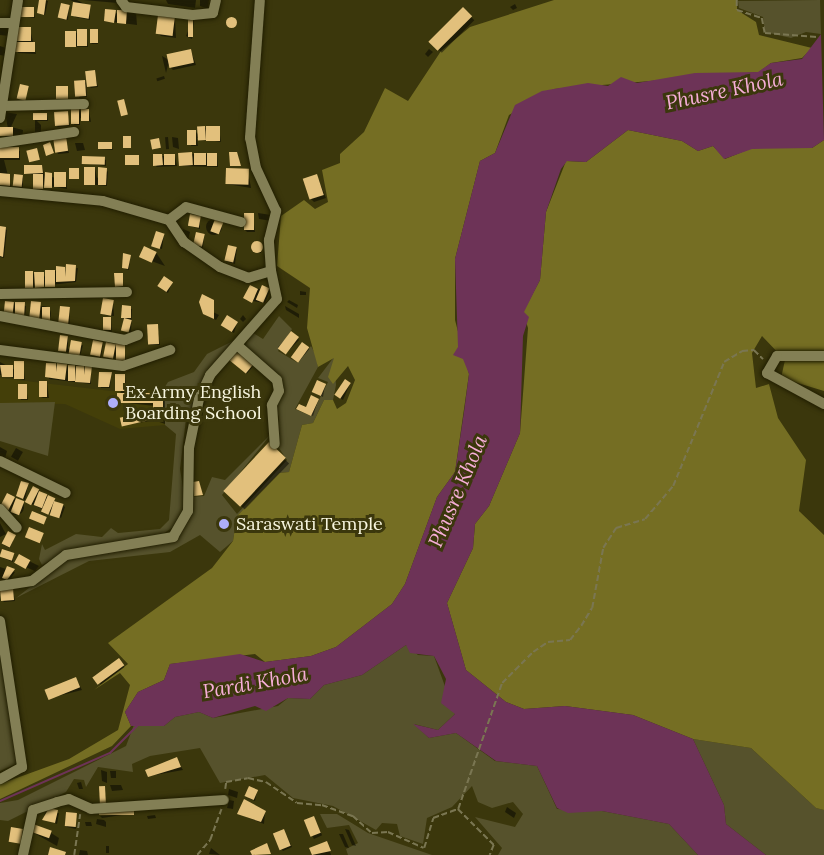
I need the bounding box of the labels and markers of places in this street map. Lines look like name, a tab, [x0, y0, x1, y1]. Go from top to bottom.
place label: Ex Army English Boarding School	[125, 382, 262, 424]
marker: Ex Army English Boarding School	[106, 396, 120, 410]
place label: Saraswati Temple	[236, 513, 383, 535]
marker: Saraswati Temple	[217, 517, 231, 531]

